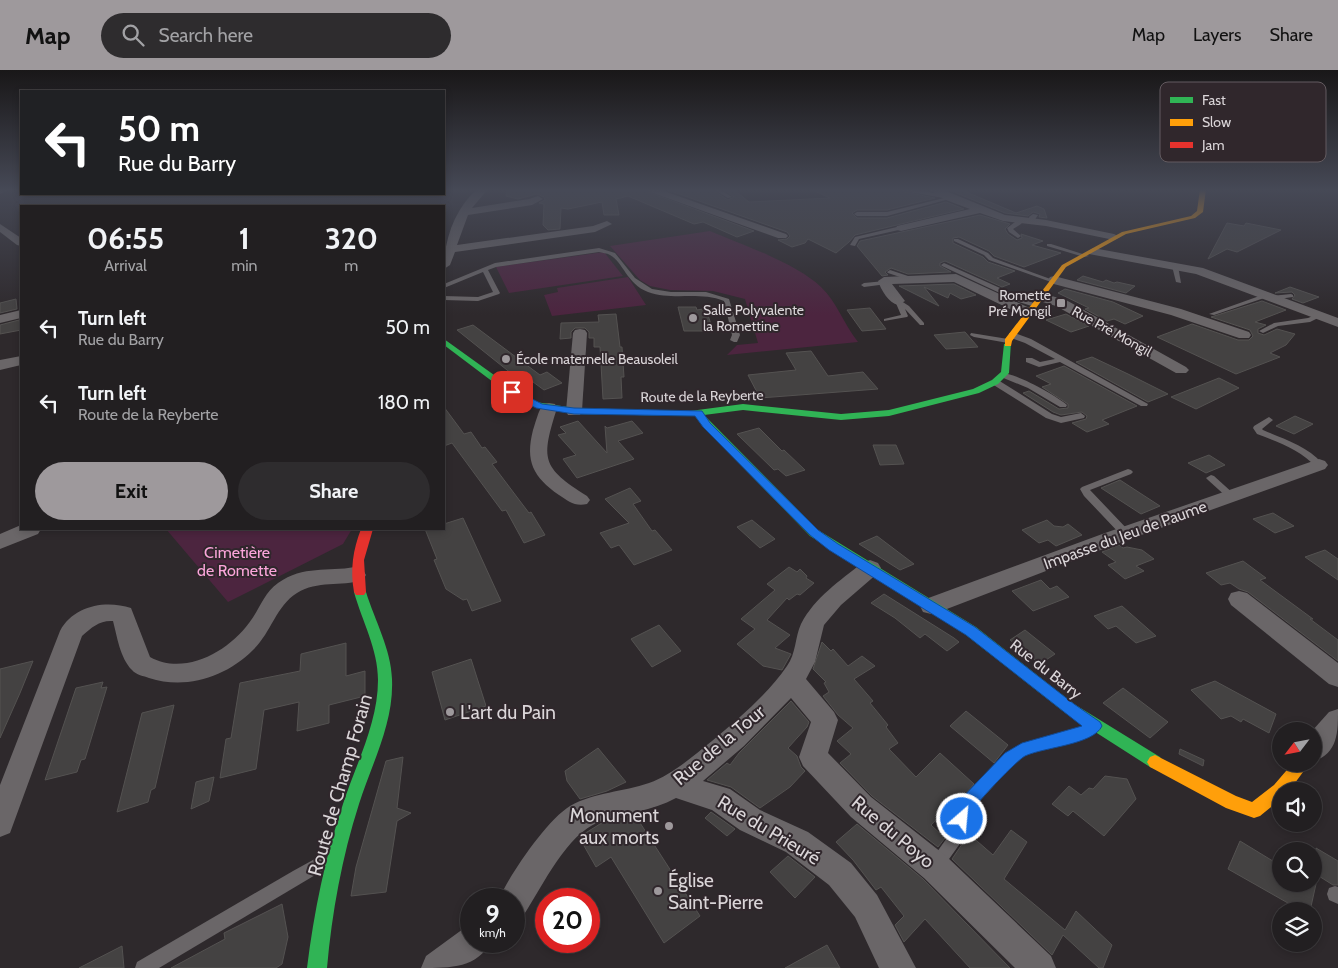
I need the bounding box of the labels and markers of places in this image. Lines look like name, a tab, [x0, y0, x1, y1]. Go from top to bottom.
place label: Romette Pré Mongil	[988, 286, 1052, 320]
marker: Romette Pré Mongil	[1055, 297, 1067, 309]
place label: Salle Polyvalente la Romettine	[703, 301, 804, 335]
marker: Salle Polyvalente la Romettine	[687, 312, 699, 324]
place label: École maternelle Beausoleil	[516, 350, 678, 368]
marker: École maternelle Beausoleil	[500, 353, 512, 365]
pin	[491, 371, 533, 413]
place label: L'art du Pain	[460, 701, 556, 724]
marker: L'art du Pain	[444, 706, 456, 718]
place label: Monument aux morts	[570, 804, 660, 849]
marker: Monument aux morts	[663, 820, 675, 832]
place label: Église Saint-Pierre	[668, 868, 763, 914]
marker: Église Saint-Pierre	[652, 885, 664, 897]

